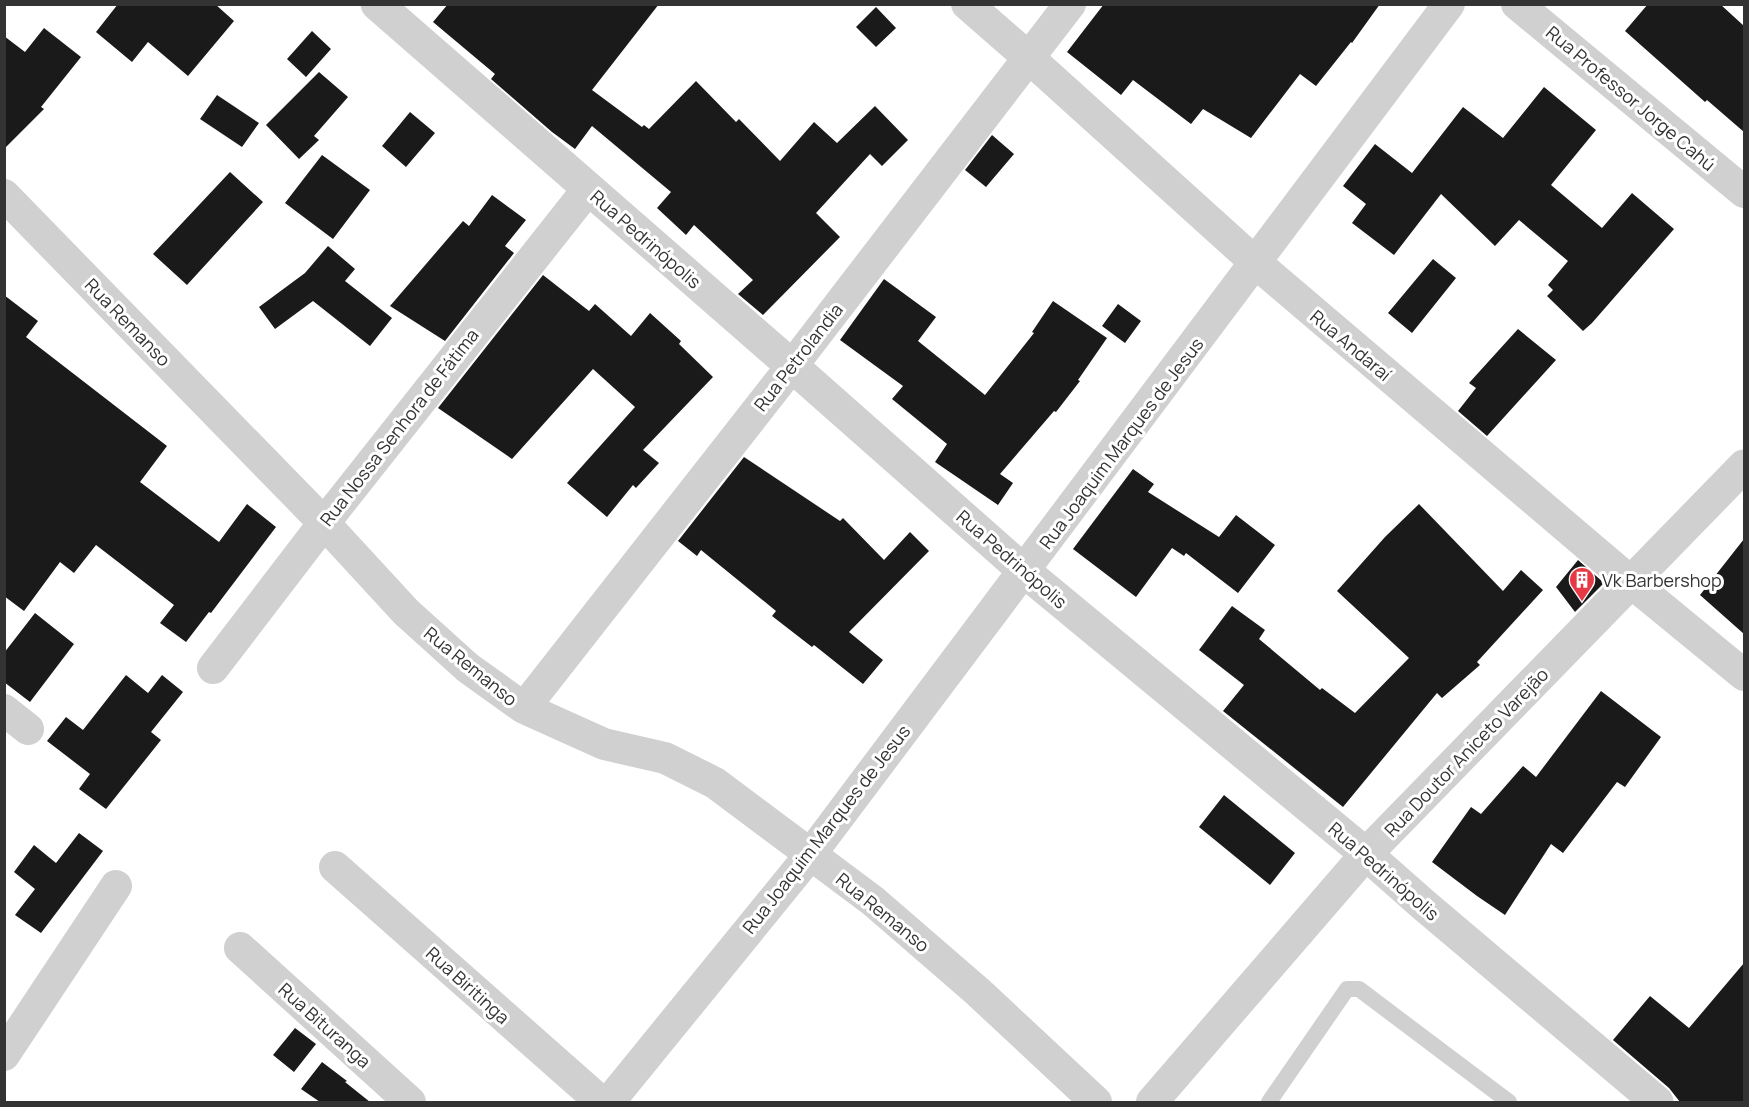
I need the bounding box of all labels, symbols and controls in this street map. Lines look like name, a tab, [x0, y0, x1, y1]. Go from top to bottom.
street label: Rua Professor Jorge Cahú	[1541, 20, 1721, 176]
street label: Rua Pedrinópolis	[586, 184, 706, 294]
street label: Rua Remanso	[80, 273, 176, 371]
street label: Rua Petrolandia	[748, 298, 848, 416]
street label: Rua Andaraí	[1305, 304, 1397, 386]
street label: Rua Nossa Senhora de Fátima	[314, 323, 484, 531]
street label: Rua Joaquim Marques de Jesus	[1034, 332, 1208, 554]
street label: Rua Pedrinópolis	[952, 504, 1072, 614]
building icon: Vk Barbershop	[1567, 565, 1597, 603]
place label: Vk Barbershop	[1602, 568, 1722, 592]
street label: Rua Remanso	[419, 621, 523, 711]
street label: Rua Doutor Aniceto Varejão	[1379, 662, 1553, 842]
street label: Rua Joaquim Marques de Jesus	[737, 720, 915, 938]
street label: Rua Pedrinópolis	[1324, 816, 1444, 926]
street label: Rua Remanso	[831, 867, 935, 957]
street label: Rua Biritinga	[421, 941, 515, 1029]
street label: Rua Bituranga	[274, 977, 376, 1073]

